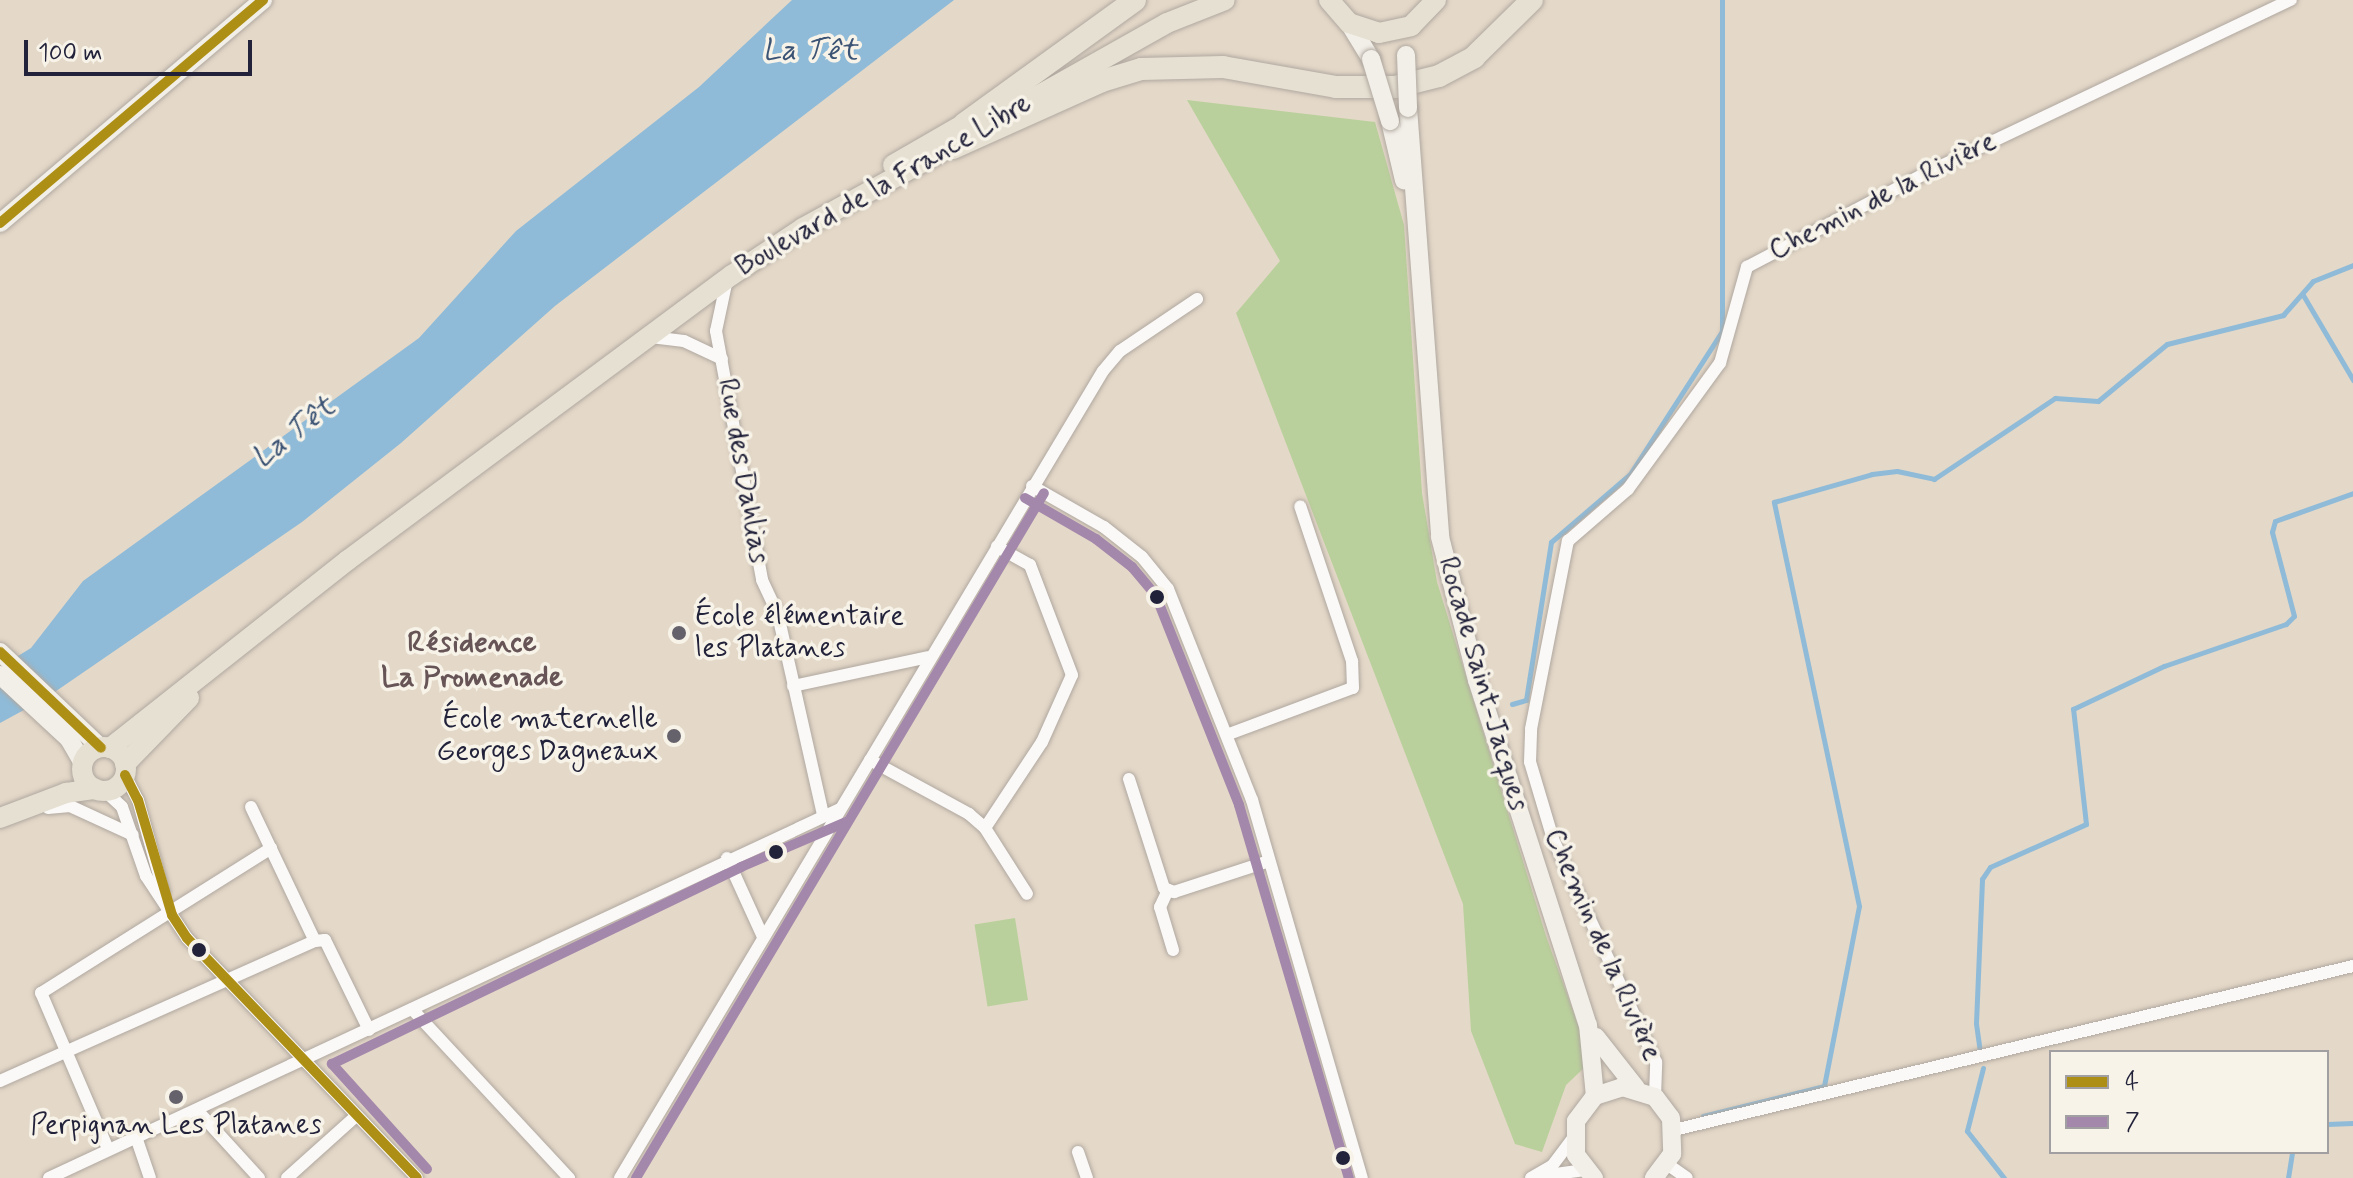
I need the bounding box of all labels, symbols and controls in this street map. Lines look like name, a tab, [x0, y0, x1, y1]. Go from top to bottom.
scale bar	[28, 24, 256, 74]
water label: La Têt	[764, 33, 856, 69]
text: 100 m	[38, 38, 102, 69]
street label: Boulevard de la France Libre	[728, 86, 1040, 286]
street label: Chemin de la Rivière	[1764, 125, 2002, 269]
street label: Rue des Dahlias	[709, 376, 775, 566]
water label: La Têt	[247, 390, 341, 476]
street label: Rocade Saint-Jacques	[1430, 553, 1534, 815]
unlabelled marker	[1149, 589, 1165, 605]
place label: École élémentaire les Platanes	[695, 600, 904, 666]
marker: École élémentaire les Platanes	[670, 624, 688, 642]
district label: Résidence La Promenade	[381, 625, 563, 696]
place label: École maternelle Georges Dagneaux	[429, 703, 658, 769]
marker: École maternelle Georges Dagneaux	[665, 727, 683, 745]
street label: Chemin de la Rivière	[1536, 824, 1668, 1066]
unlabelled marker	[768, 844, 784, 860]
unlabelled marker	[191, 942, 207, 958]
legend	[2049, 1050, 2329, 1154]
text: 4	[2125, 1067, 2139, 1098]
marker: Perpignan Les Platanes	[167, 1088, 185, 1106]
text: 7	[2125, 1107, 2140, 1138]
place label: Perpignan Les Platanes	[34, 1109, 318, 1143]
unlabelled marker	[1335, 1150, 1351, 1166]

